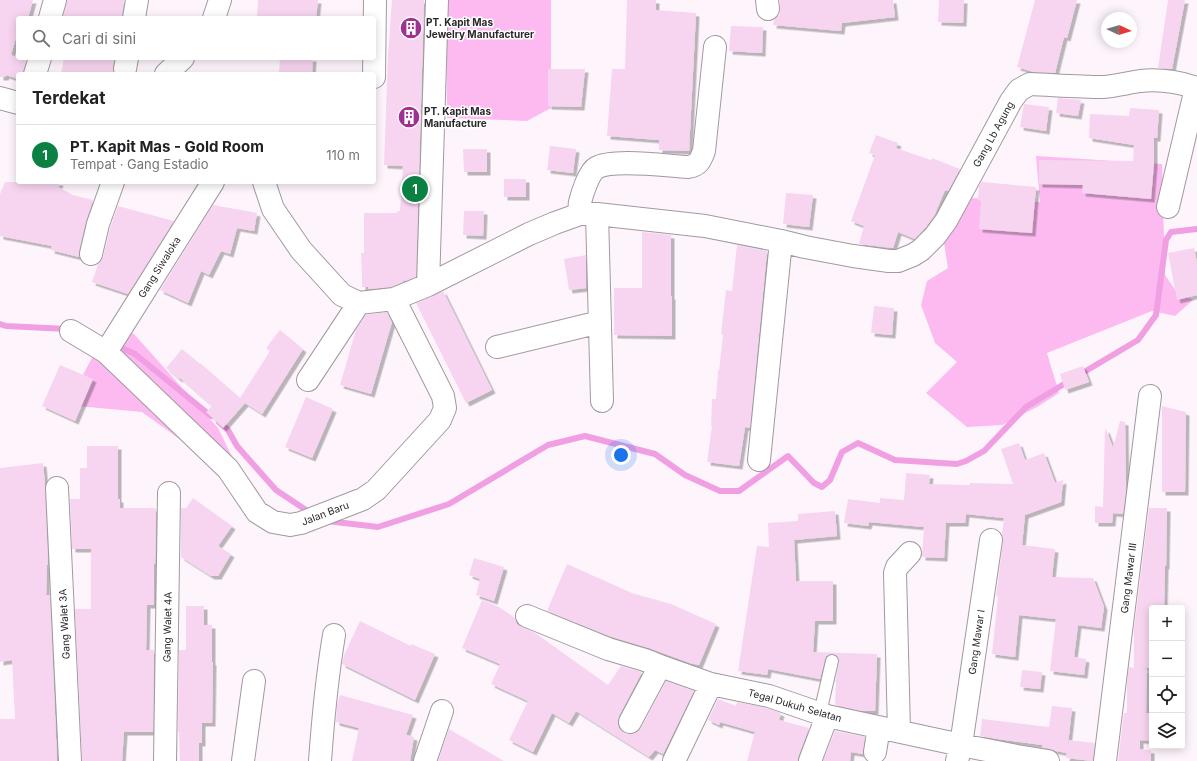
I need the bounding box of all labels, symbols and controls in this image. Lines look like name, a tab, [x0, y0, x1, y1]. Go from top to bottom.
north arrow	[1101, 12, 1137, 48]
building icon: PT. Kapit Mas Jewelry Manufacturer	[398, 15, 424, 41]
search box	[16, 16, 376, 60]
place label: PT. Kapit Mas Jewelry Manufacturer	[426, 16, 534, 41]
icon: search	[30, 27, 52, 49]
text: Cari di sini	[62, 29, 136, 48]
text: Terdekat	[32, 88, 105, 108]
street label: Gang Lb Agung	[970, 99, 1016, 169]
building icon: PT. Kapit Mas Manufacture	[396, 104, 422, 130]
place label: PT. Kapit Mas Manufacture	[424, 105, 491, 129]
text: PT. Kapit Mas - Gold Room	[70, 137, 264, 156]
text: 1	[42, 147, 48, 163]
text: 110 m	[326, 147, 360, 163]
text: Tempat · Gang Estadio	[70, 156, 209, 172]
pin: 1	[402, 174, 428, 204]
street label: Gang Siwaloka	[135, 234, 183, 300]
your location	[611, 445, 631, 465]
street label: Jalan Baru	[300, 498, 351, 528]
street label: Gang Mawar III	[1118, 542, 1138, 614]
street label: Gang Walet 3A	[56, 588, 72, 659]
street label: Gang Walet 4A	[160, 592, 174, 662]
map controls	[1149, 605, 1185, 749]
button: +	[1149, 605, 1185, 641]
street label: Gang Mawar I	[965, 609, 987, 675]
button: −	[1149, 641, 1185, 677]
button: locate	[1149, 677, 1185, 713]
street label: Tegal Dukuh Selatan	[747, 686, 843, 724]
button: layers	[1149, 713, 1185, 749]

